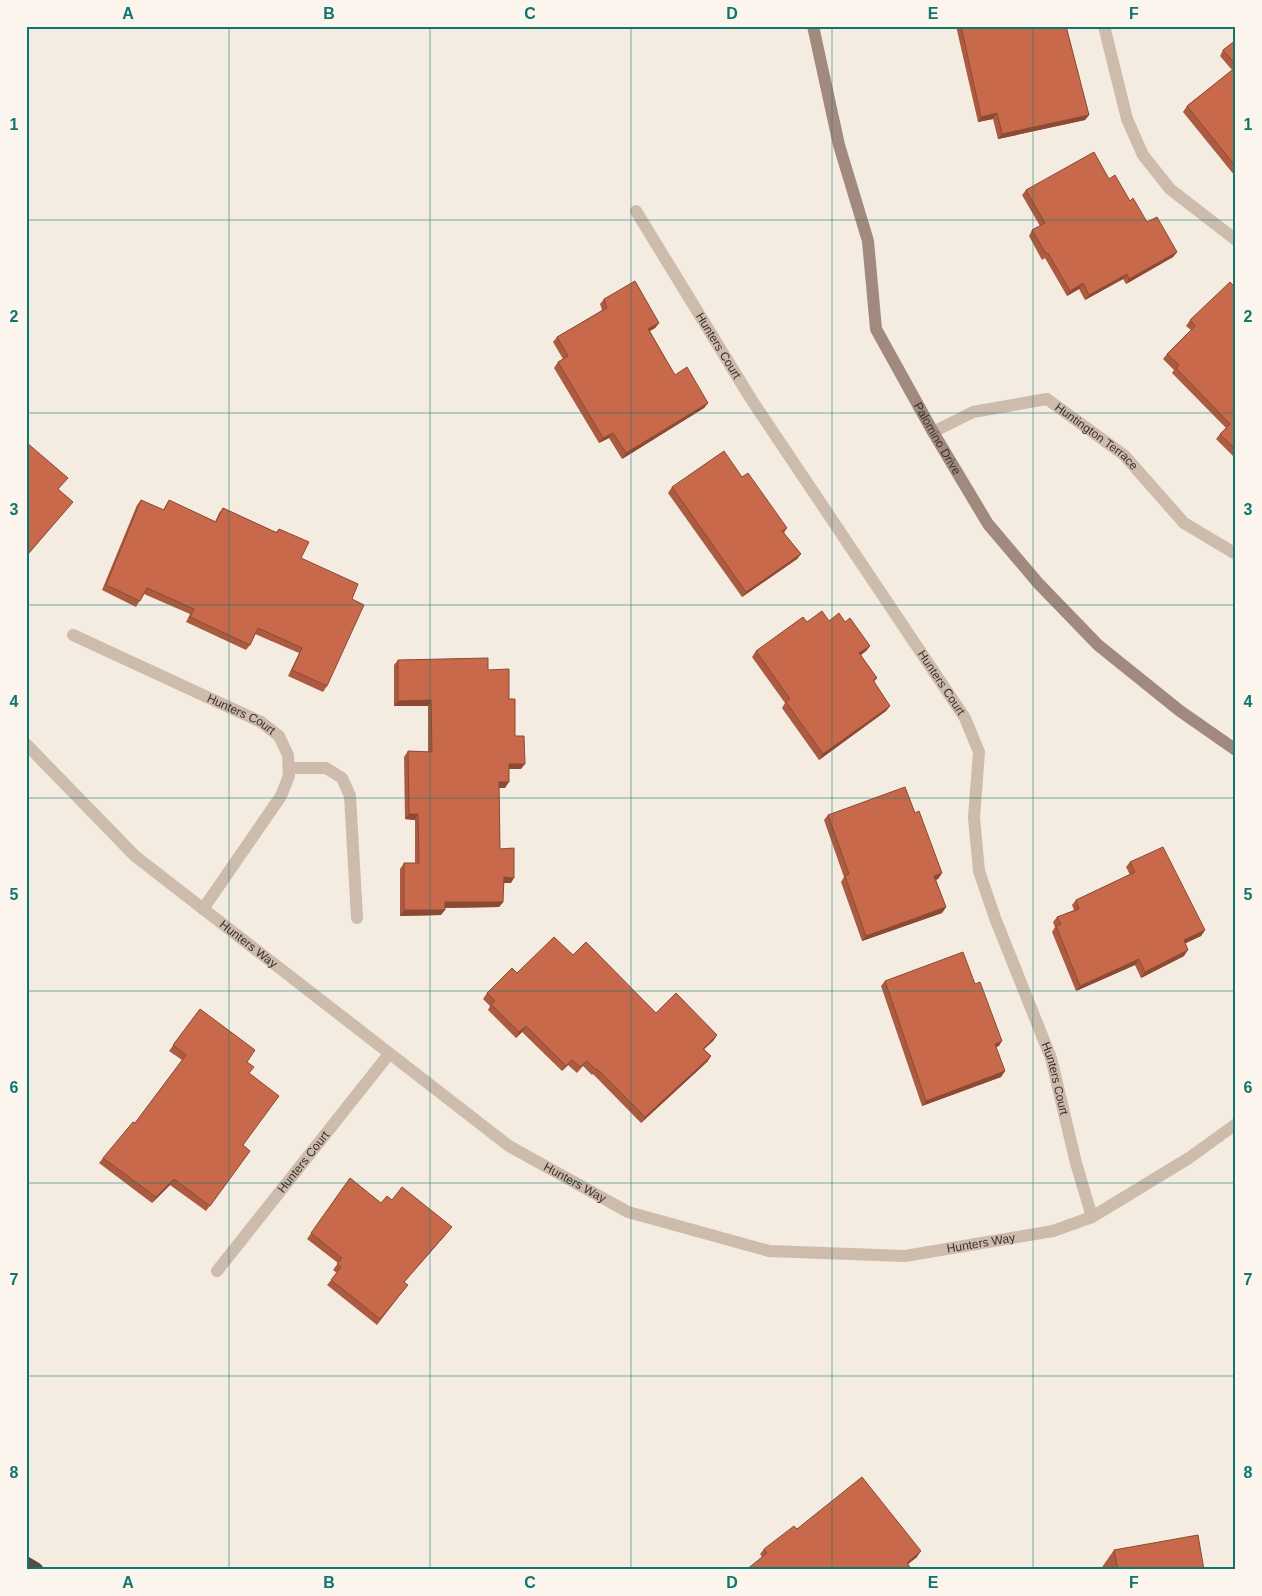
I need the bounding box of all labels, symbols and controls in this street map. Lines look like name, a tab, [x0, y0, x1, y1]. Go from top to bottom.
text: A	[122, 5, 134, 22]
text: B	[323, 5, 335, 22]
text: C	[524, 5, 536, 22]
text: D	[726, 5, 738, 22]
text: E	[928, 5, 939, 22]
text: F	[1129, 5, 1139, 22]
text: 1	[10, 116, 19, 133]
text: 1	[1244, 116, 1253, 133]
text: 2	[10, 308, 19, 325]
text: 2	[1244, 308, 1253, 325]
street label: Hunters Court	[693, 310, 744, 382]
street label: Palomino Drive	[911, 400, 964, 478]
street label: Huntington Terrace	[1052, 400, 1141, 473]
text: 3	[10, 501, 19, 518]
text: 3	[1244, 501, 1253, 518]
street label: Hunters Court	[915, 648, 968, 718]
street label: Hunters Court	[205, 691, 279, 738]
text: 4	[10, 693, 19, 710]
text: 4	[1244, 693, 1253, 710]
text: 5	[10, 886, 19, 903]
text: 5	[1244, 886, 1253, 903]
street label: Hunters Way	[217, 917, 280, 971]
street label: Hunters Court	[1038, 1040, 1071, 1117]
text: 6	[10, 1079, 19, 1096]
text: 6	[1244, 1079, 1253, 1096]
street label: Hunters Court	[275, 1128, 332, 1196]
street label: Hunters Way	[541, 1160, 609, 1205]
street label: Hunters Way	[946, 1231, 1016, 1256]
text: 7	[10, 1271, 19, 1288]
text: 7	[1244, 1271, 1253, 1288]
text: 8	[10, 1464, 19, 1481]
text: 8	[1244, 1464, 1253, 1481]
text: A	[122, 1574, 134, 1591]
text: B	[323, 1574, 335, 1591]
text: C	[524, 1574, 536, 1591]
text: D	[726, 1574, 738, 1591]
text: E	[928, 1574, 939, 1591]
text: F	[1129, 1574, 1139, 1591]

